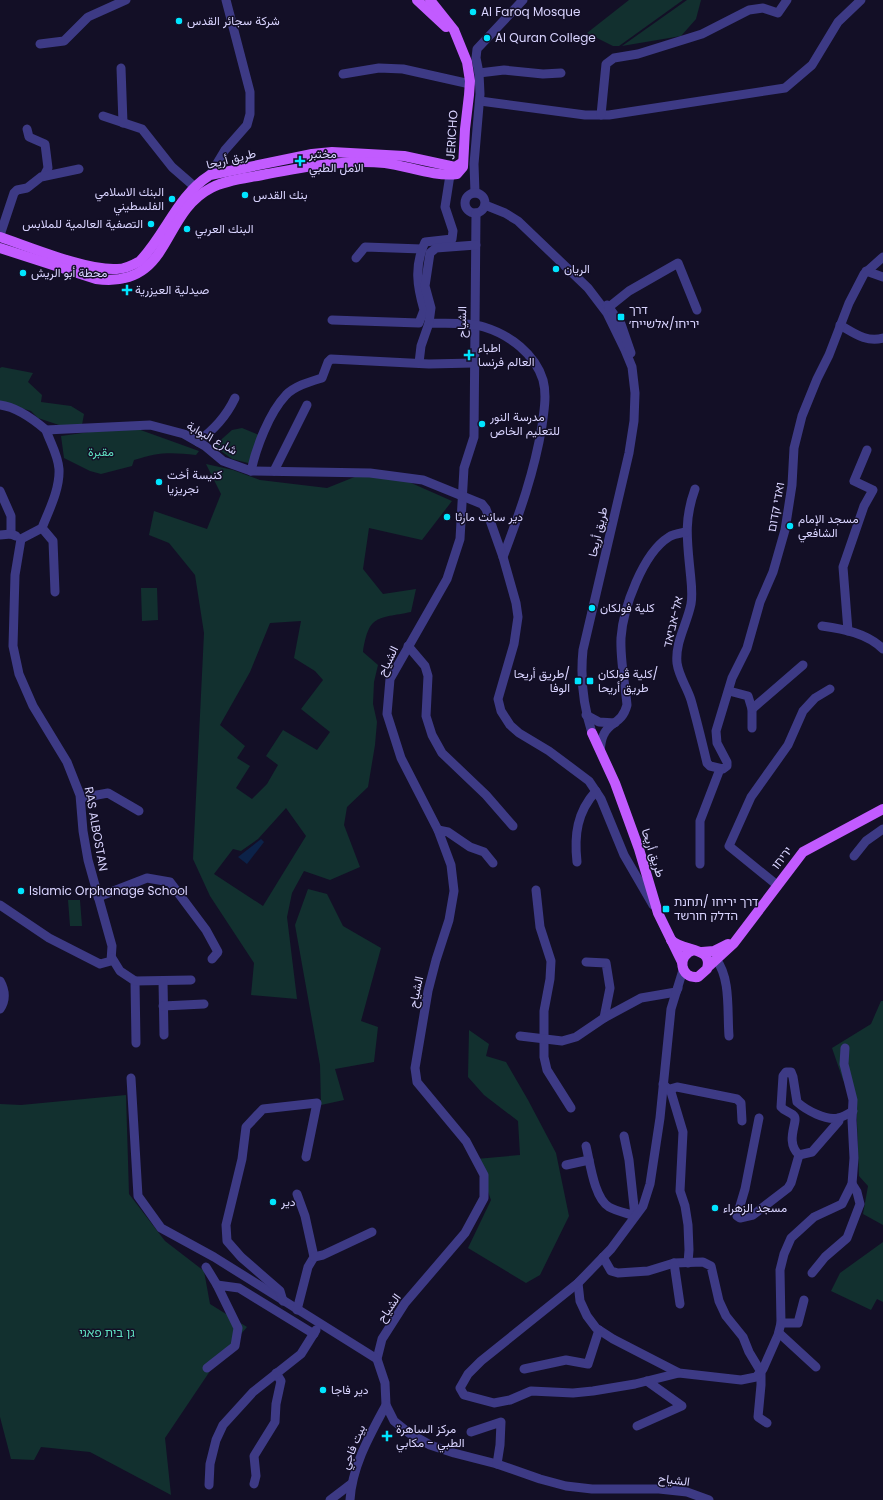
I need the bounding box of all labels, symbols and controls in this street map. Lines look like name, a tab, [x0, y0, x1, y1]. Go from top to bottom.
place label: Al Faroq Mosque	[481, 3, 580, 20]
marker: Al Faroq Mosque	[468, 7, 478, 17]
place label: شركة سجائر القدس	[187, 12, 280, 29]
marker: شركة سجائر القدس	[174, 16, 184, 26]
place label: Al Quran College	[495, 29, 596, 46]
marker: Al Quran College	[482, 33, 492, 43]
street label: JERICHO	[441, 110, 462, 160]
street label: طريق أريحا	[204, 144, 258, 173]
place label: مختبر الامل الطبي	[308, 145, 364, 178]
marker: مختبر الامل الطبي	[294, 155, 306, 167]
place label: البنك الاسلامي الفلسطيني	[95, 183, 164, 216]
place label: بنك القدس	[253, 186, 307, 203]
marker: بنك القدس	[240, 190, 250, 200]
marker: البنك الاسلامي الفلسطيني	[167, 194, 177, 204]
place label: التصفية العالمية للملابس	[22, 215, 143, 232]
marker: التصفية العالمية للملابس	[146, 219, 156, 229]
place label: البنك العربي	[195, 220, 253, 239]
marker: البنك العربي	[182, 224, 192, 234]
place label: الريان	[564, 260, 590, 277]
place label: محطة أبو الريش	[31, 264, 107, 281]
marker: الريان	[551, 264, 561, 274]
marker: محطة أبو الريش	[18, 268, 28, 278]
place label: صيدلية العيزرية	[135, 281, 209, 298]
marker: صيدلية العيزرية	[122, 285, 132, 295]
place label: דרך יריחו/אלשייח׳	[629, 301, 699, 332]
street label: الشياح	[453, 306, 471, 338]
marker: דרך יריחו/אלשייח׳	[616, 312, 626, 322]
place label: اطباء العالم فرنسا	[478, 339, 535, 370]
marker: اطباء العالم فرنسا	[463, 349, 475, 361]
place label: مدرسة النور للتعليم الخاص	[489, 408, 560, 439]
street label: شارع البوابة	[183, 417, 241, 459]
marker: مدرسة النور للتعليم الخاص	[477, 419, 487, 429]
park label: مقبرة	[88, 443, 114, 460]
place label: كنيسة أخت نجريزيا	[167, 466, 222, 497]
marker: كنيسة أخت نجريزيا	[154, 477, 164, 487]
street label: ואדי קדום	[763, 481, 788, 533]
street label: طريق أريحا	[584, 505, 612, 558]
place label: دير سانت مارثا	[455, 508, 523, 525]
place label: مسجد الإمام الشافعي	[798, 510, 859, 543]
marker: دير سانت مارثا	[442, 512, 452, 522]
marker: مسجد الإمام الشافعي	[785, 521, 795, 531]
street label: אל-אביאד	[658, 594, 687, 649]
place label: كلية فولكان	[600, 599, 655, 616]
marker: كلية فولكان	[587, 603, 597, 613]
street label: الشياح	[373, 643, 403, 679]
place label: طريق أريحا/ الوفا	[514, 665, 570, 696]
place label: كلية ڤولكان/ طريق أريحا	[598, 665, 658, 696]
marker: طريق أريحا/ الوفا	[573, 676, 583, 686]
marker: كلية ڤولكان/ طريق أريحا	[585, 676, 595, 686]
street label: RAS ALBOSTAN	[81, 785, 112, 873]
street label: طريق أريحا	[638, 826, 669, 880]
street label: יריחו	[767, 843, 796, 873]
place label: Islamic Orphanage School	[29, 882, 188, 899]
marker: Islamic Orphanage School	[16, 886, 26, 896]
place label: דרך יריחו /תחנת הדלק חורשד	[674, 893, 759, 924]
marker: דרך יריחו /תחנת הדלק חורשד	[661, 904, 671, 914]
street label: الشياح	[404, 975, 428, 1009]
place label: دير	[280, 1193, 296, 1210]
marker: دير	[268, 1197, 278, 1207]
place label: مسجد الزهراء	[723, 1199, 787, 1216]
marker: مسجد الزهراء	[710, 1203, 720, 1213]
street label: الشياح	[372, 1290, 406, 1326]
park label: גן בית פאגי	[79, 1324, 135, 1341]
place label: دير فاجا	[331, 1381, 369, 1398]
marker: دير فاجا	[318, 1385, 328, 1395]
place label: مركز الساهرة الطبي - مكابي	[396, 1420, 465, 1453]
street label: بيت فاجي	[336, 1422, 371, 1472]
marker: مركز الساهرة الطبي - مكابي	[381, 1430, 393, 1442]
street label: الشياح	[657, 1469, 691, 1491]

